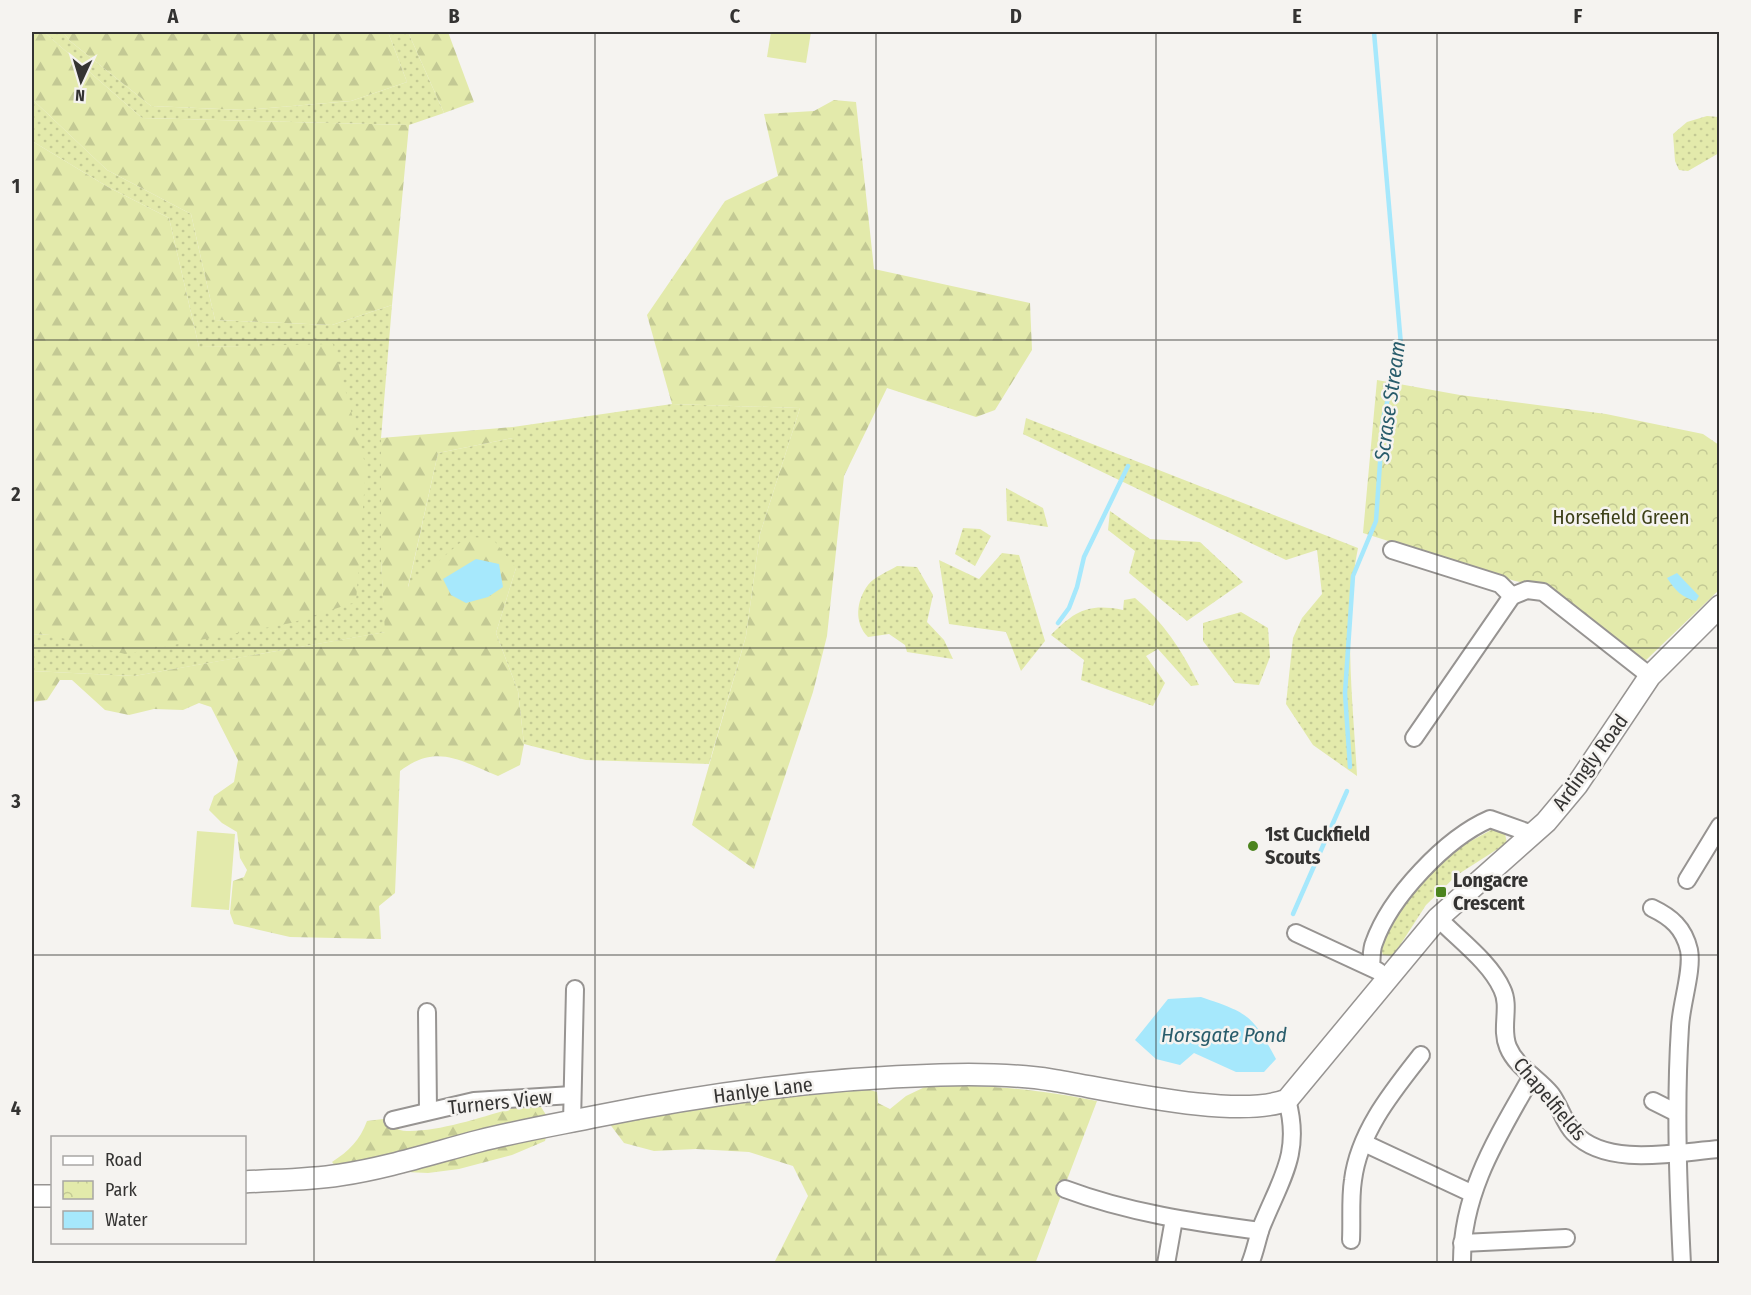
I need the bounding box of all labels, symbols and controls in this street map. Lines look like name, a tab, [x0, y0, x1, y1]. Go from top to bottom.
text: A	[167, 4, 180, 28]
text: B	[448, 4, 460, 28]
text: C	[730, 4, 741, 28]
text: D	[1010, 4, 1022, 28]
text: E	[1292, 4, 1302, 28]
text: F	[1574, 4, 1583, 28]
north arrow	[51, 51, 111, 111]
text: N	[75, 86, 85, 105]
text: 1	[12, 174, 20, 198]
water label: Scrase Stream	[1369, 339, 1411, 464]
text: 2	[10, 482, 21, 506]
park label: Horsefield Green	[1553, 505, 1689, 529]
street label: Ardingly Road	[1547, 709, 1633, 815]
text: 3	[10, 789, 21, 813]
place label: 1st Cuckfield Scouts	[1265, 822, 1370, 869]
marker: 1st Cuckfield Scouts	[1246, 839, 1260, 853]
place label: Longacre Crescent	[1453, 868, 1528, 915]
marker: Longacre Crescent	[1434, 885, 1448, 899]
water label: Horsgate Pond	[1161, 1022, 1287, 1048]
street label: Chapelfields	[1508, 1053, 1592, 1145]
street label: Hanlye Lane	[712, 1072, 814, 1108]
street label: Turners View	[447, 1085, 553, 1119]
text: 4	[11, 1096, 21, 1120]
legend	[51, 1136, 246, 1244]
text: Road	[105, 1149, 142, 1171]
text: Park	[105, 1179, 138, 1201]
text: Water	[105, 1209, 148, 1231]

